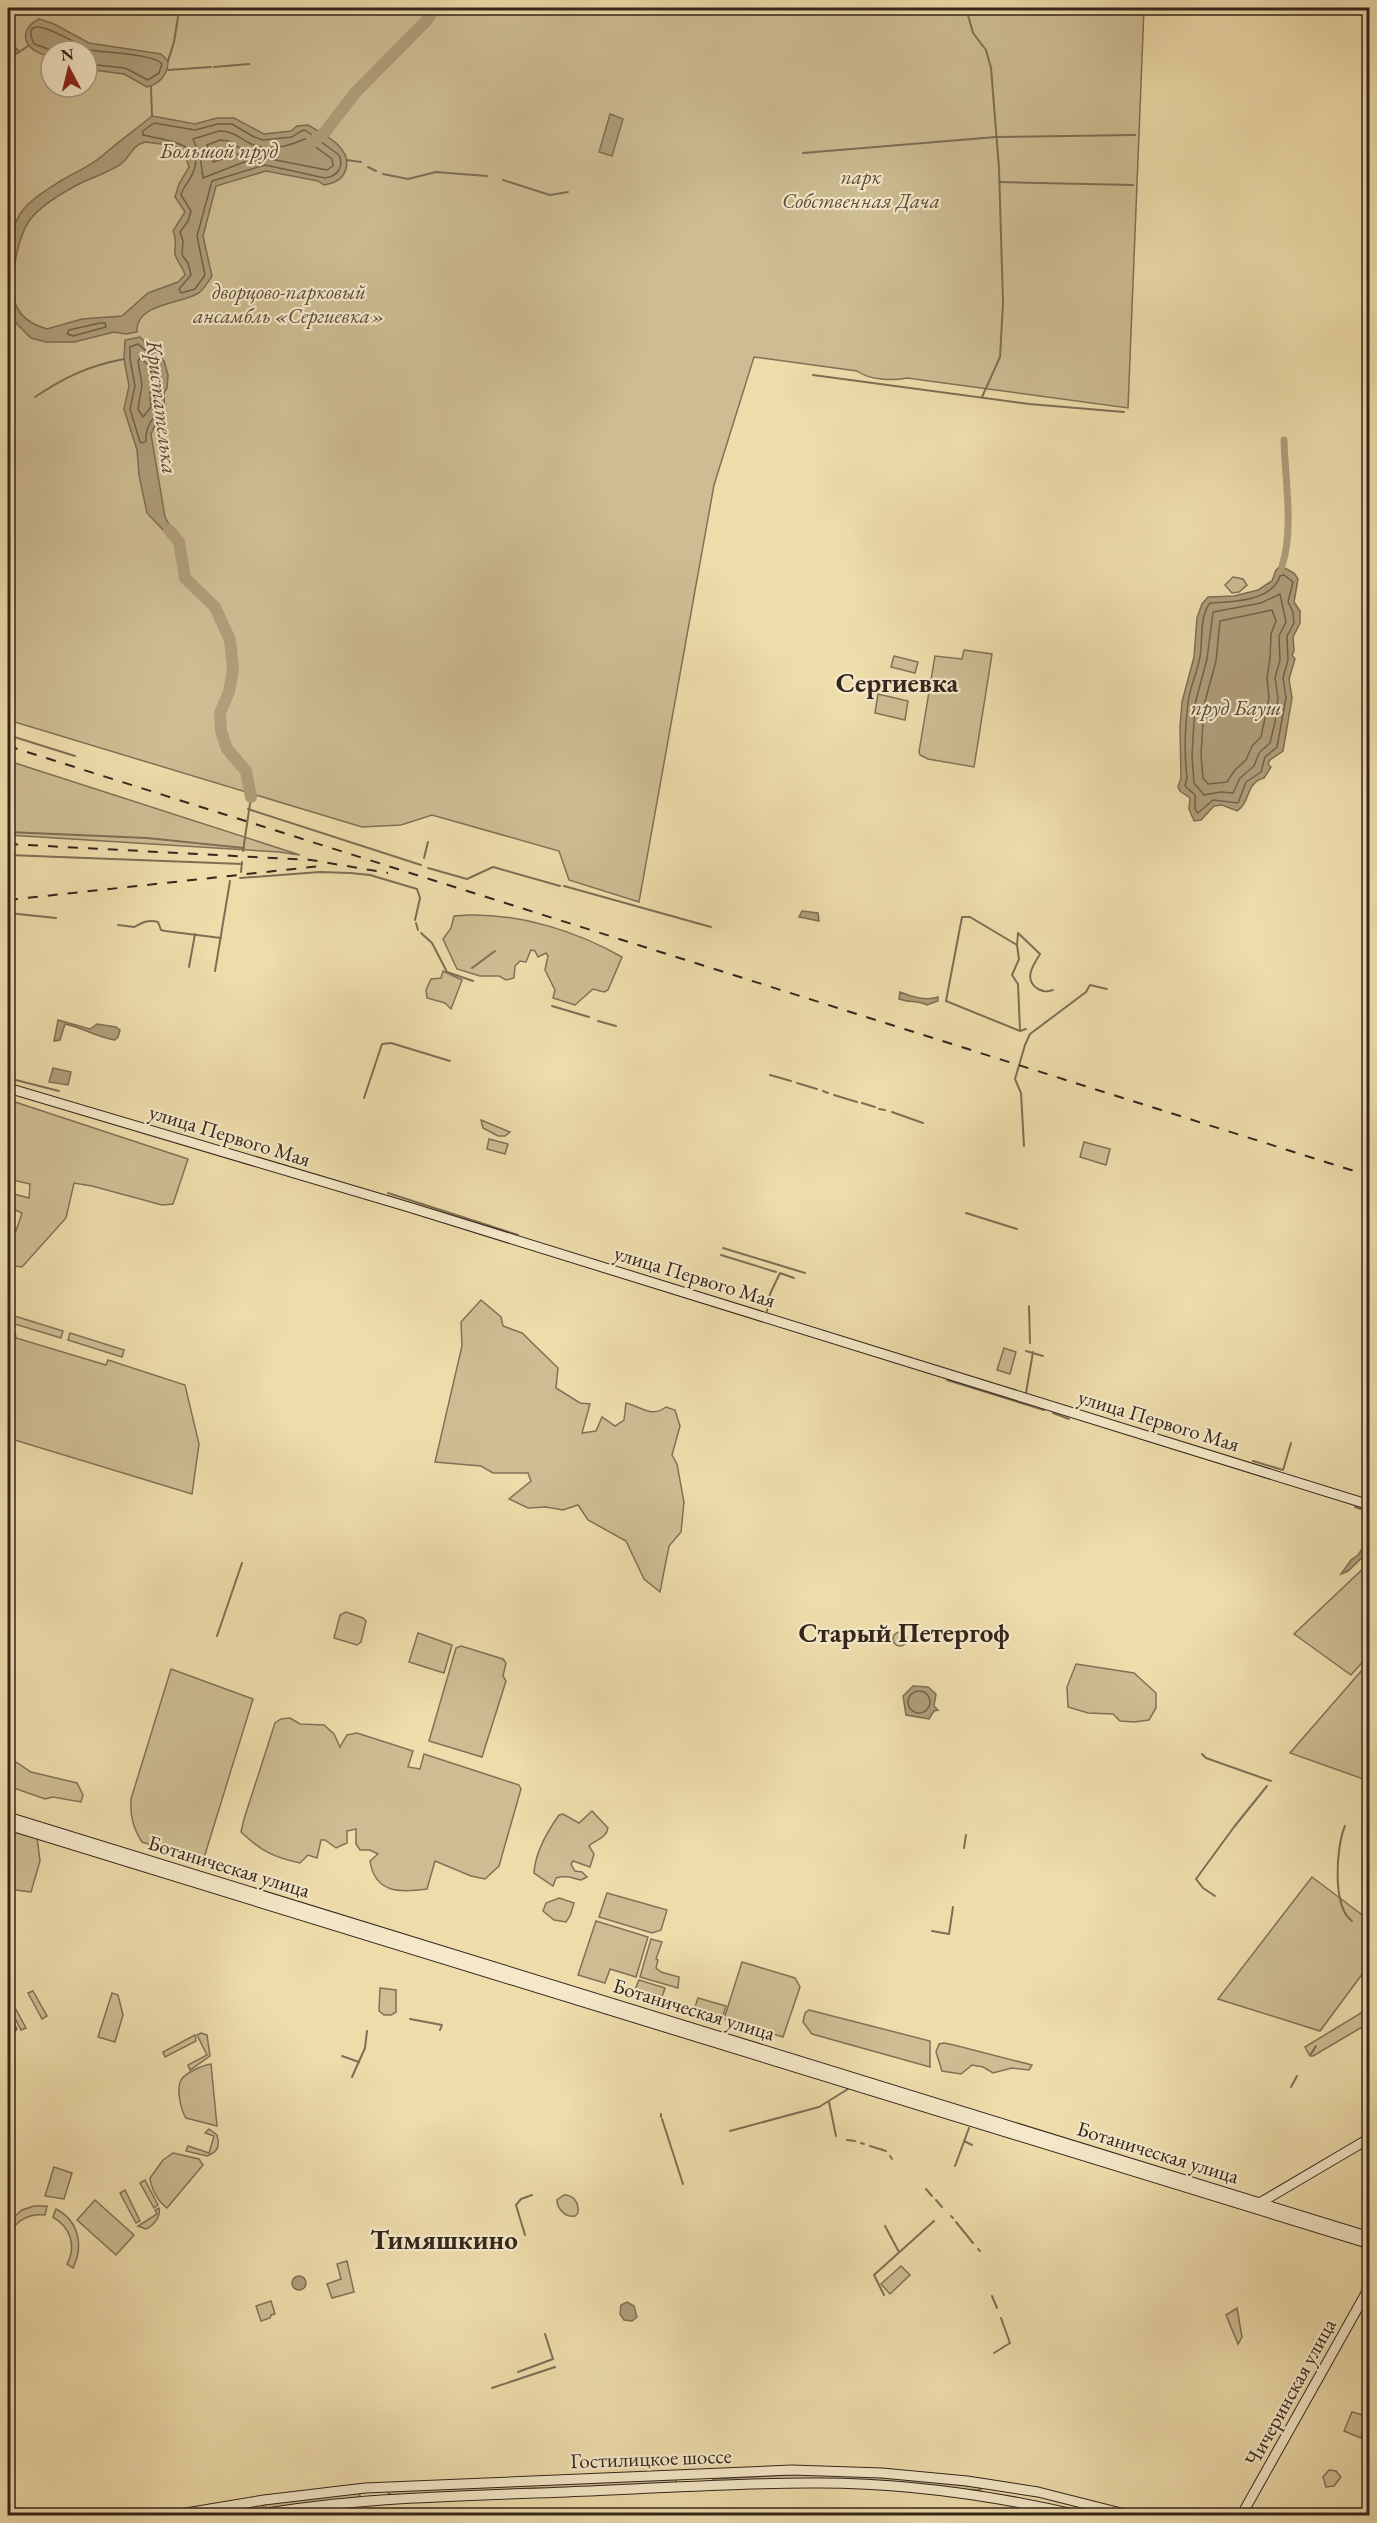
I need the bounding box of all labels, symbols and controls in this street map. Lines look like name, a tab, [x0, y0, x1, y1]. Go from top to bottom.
north arrow	[39, 39, 99, 99]
text: N	[60, 43, 75, 66]
water label: Большой пруд	[159, 136, 278, 165]
park label: парк Собственная Дача	[782, 163, 940, 214]
park label: дворцово-парковый ансамбль «Сергиевка»	[192, 278, 385, 329]
water label: Кристателька	[139, 337, 185, 476]
district label: Сергиевка	[836, 665, 958, 700]
water label: пруд Бауш	[1190, 693, 1282, 722]
street label: улица Первого Мая	[146, 1098, 314, 1172]
street label: улица Первого Мая	[611, 1239, 779, 1313]
street label: улица Первого Мая	[1075, 1383, 1243, 1457]
district label: Старый Петергоф	[798, 1615, 1010, 1650]
street label: Ботаническая улица	[145, 1829, 314, 1904]
street label: Ботаническая улица	[610, 1972, 779, 2047]
street label: Ботаническая улица	[1074, 2115, 1243, 2190]
district label: Тимяшкино	[370, 2222, 518, 2257]
street label: Чичеринская улица	[1238, 2313, 1342, 2471]
street label: Гостилицкое шоссе	[570, 2442, 732, 2474]

